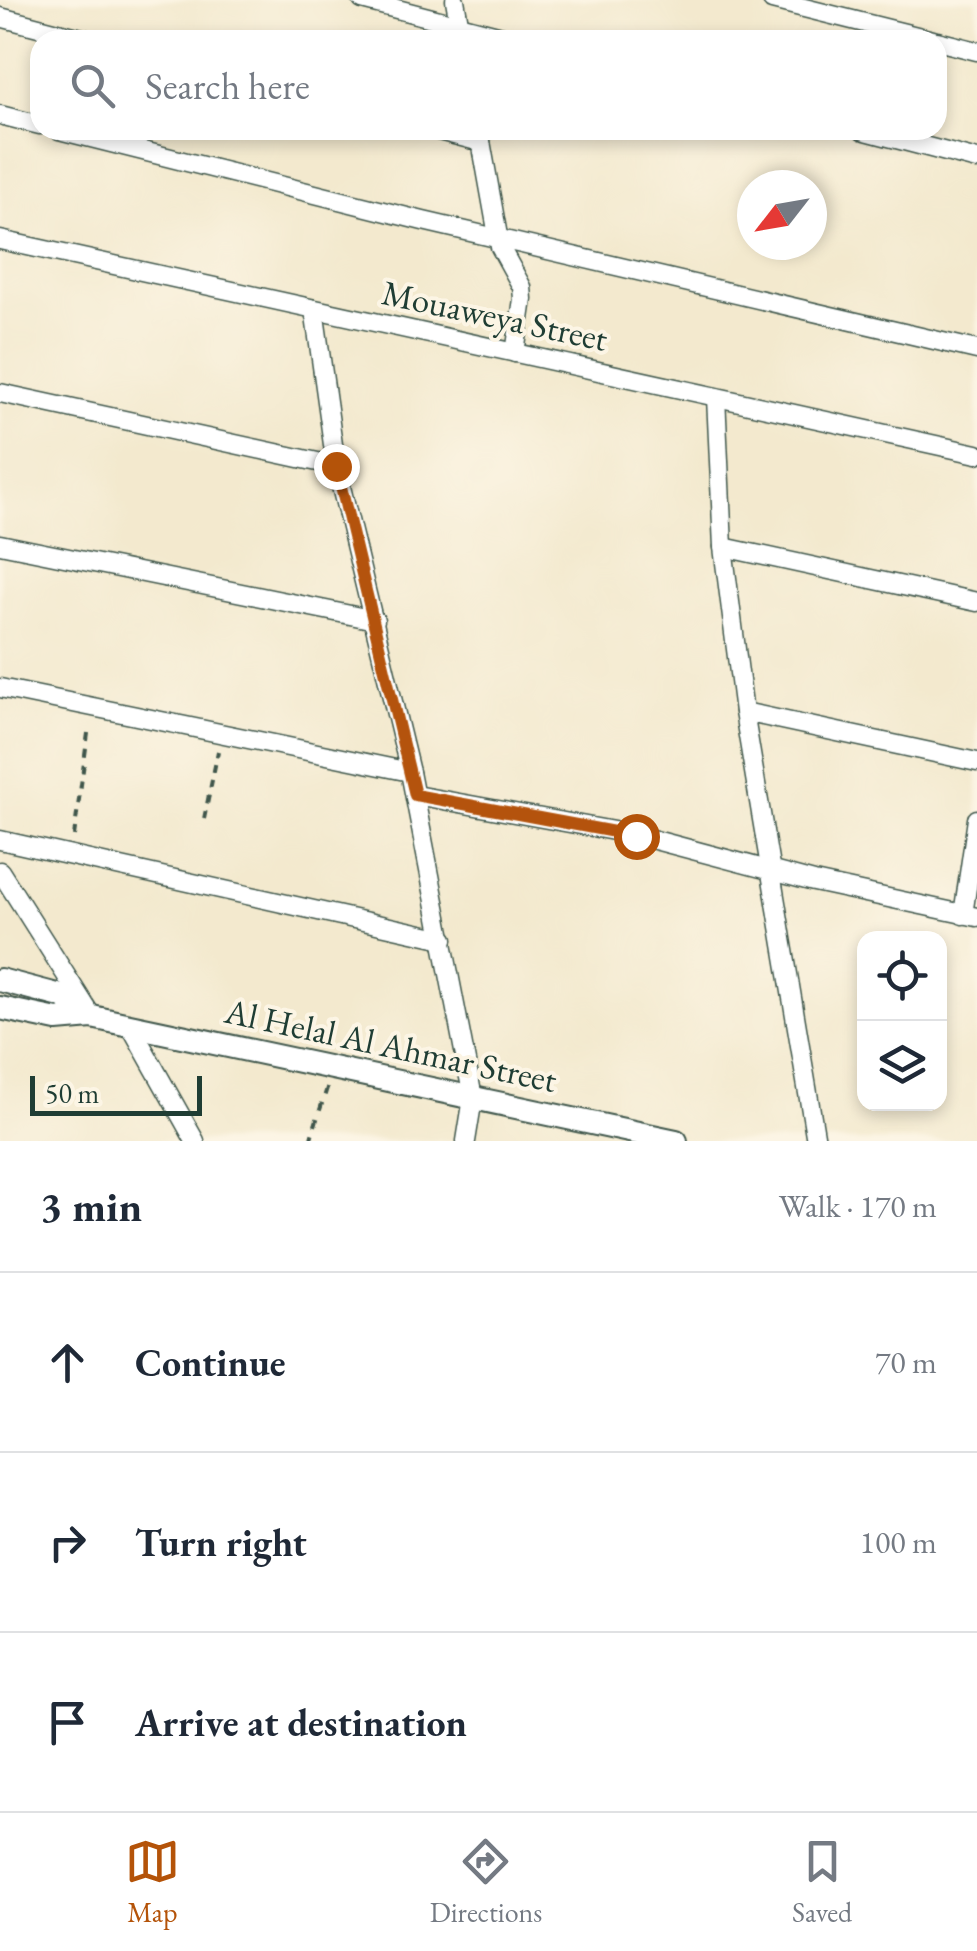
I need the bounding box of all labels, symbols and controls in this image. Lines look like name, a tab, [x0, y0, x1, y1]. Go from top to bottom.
search box	[30, 30, 947, 140]
icon: search	[65, 58, 120, 113]
text: Search here	[145, 61, 310, 110]
north arrow	[737, 170, 827, 260]
street label: Mouaweya Street	[378, 269, 612, 361]
route end	[314, 444, 360, 490]
route start	[614, 814, 660, 860]
map controls	[857, 931, 947, 1111]
button: locate	[857, 931, 947, 1021]
street label: Al Helal Al Ahmar Street	[220, 988, 561, 1102]
button: layers	[857, 1021, 947, 1111]
scale bar	[30, 1071, 202, 1116]
text: 50 m	[45, 1075, 99, 1111]
text: 3 min	[40, 1179, 142, 1234]
text: Walk · 170 m	[779, 1185, 937, 1227]
icon: ahead	[40, 1335, 95, 1390]
text: Continue	[135, 1338, 286, 1387]
text: 70 m	[875, 1341, 937, 1383]
icon: right	[40, 1515, 95, 1570]
text: Turn right	[135, 1518, 307, 1567]
text: 100 m	[860, 1521, 937, 1563]
icon: arrive	[40, 1695, 95, 1750]
text: Arrive at destination	[135, 1698, 467, 1747]
tab: Map	[125, 1834, 180, 1930]
tab: Directions	[430, 1834, 542, 1930]
tab: Saved	[792, 1834, 852, 1930]

